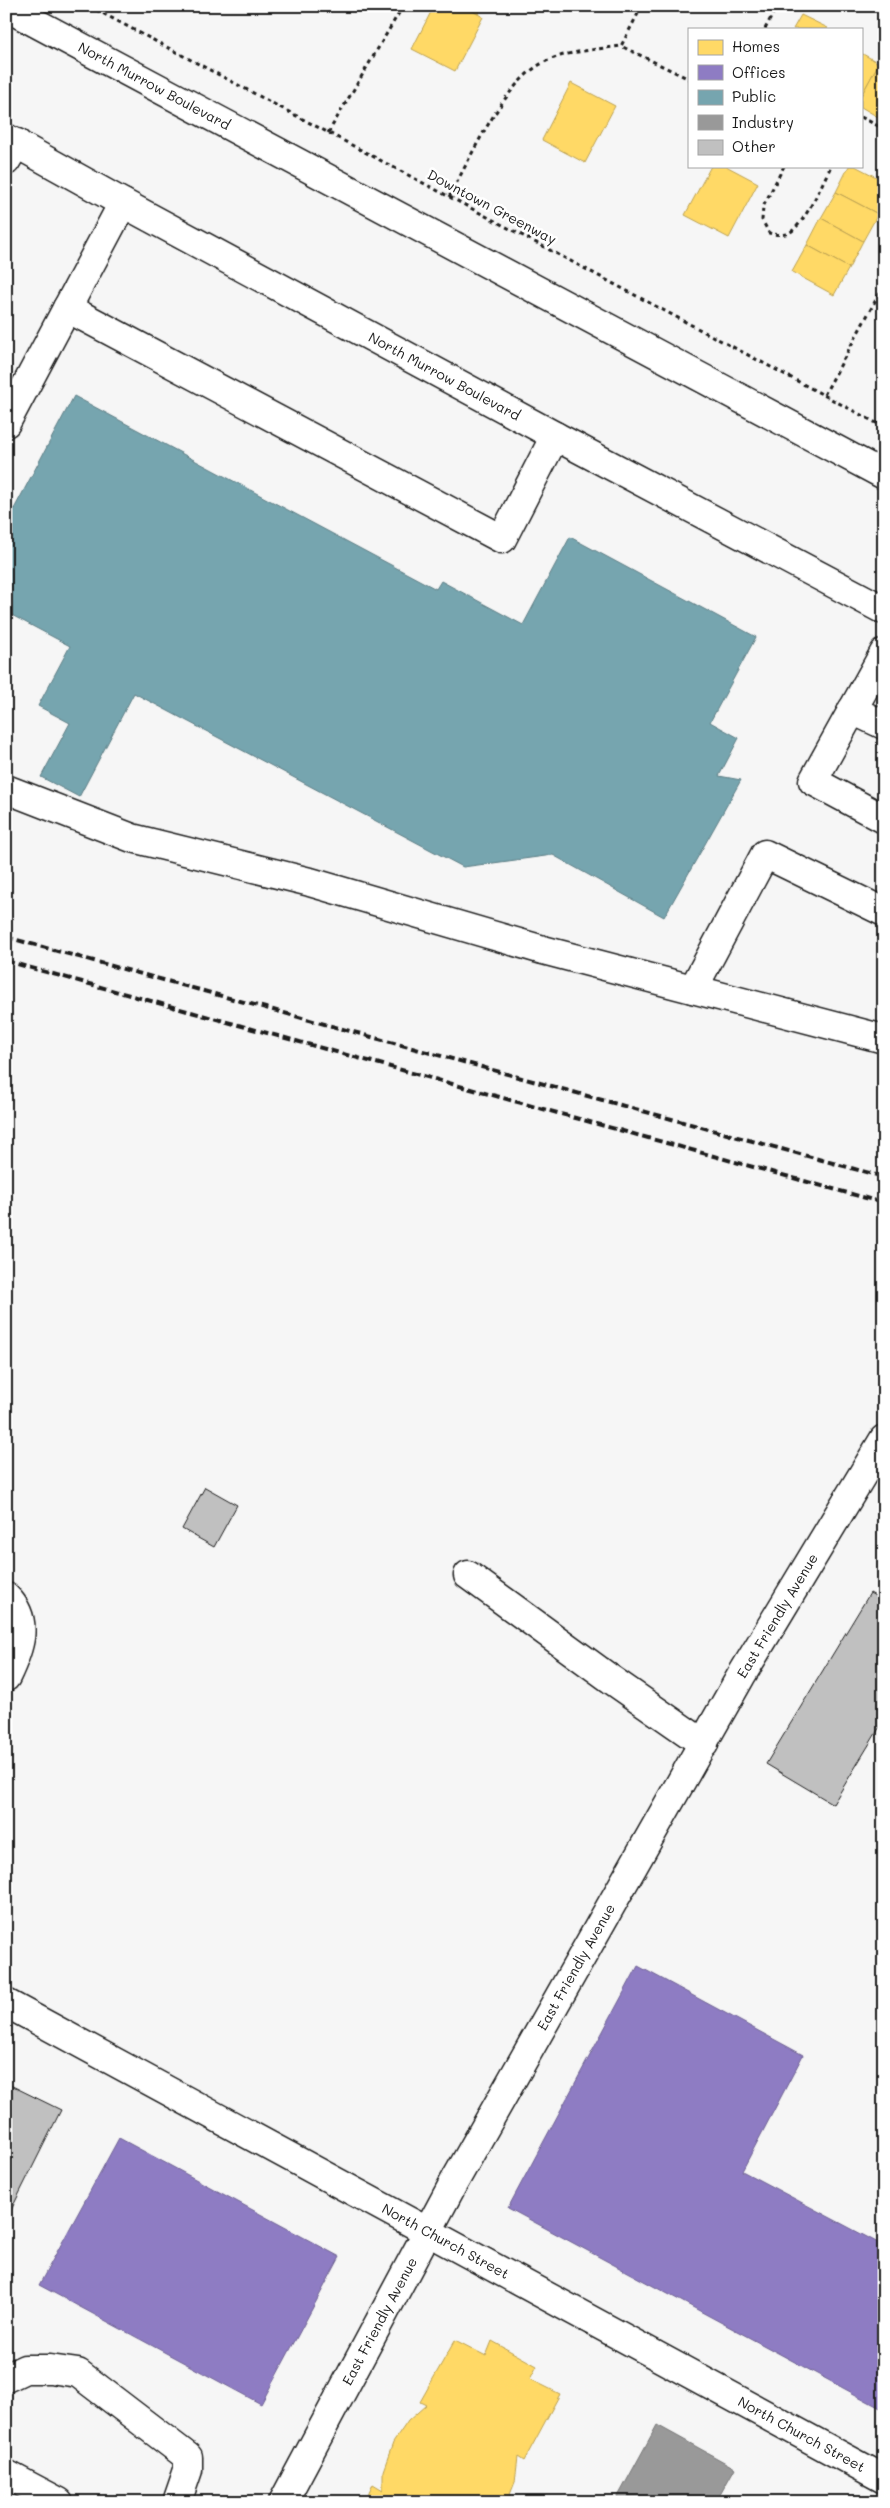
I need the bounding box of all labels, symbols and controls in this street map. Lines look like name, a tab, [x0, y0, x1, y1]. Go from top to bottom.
legend	[688, 28, 862, 168]
text: Homes	[732, 36, 780, 56]
street label: North Murrow Boulevard	[75, 37, 234, 134]
text: Offices	[732, 62, 786, 82]
text: Public	[732, 86, 776, 106]
text: Industry	[732, 112, 794, 132]
text: Other	[732, 136, 776, 156]
street label: Downtown Greenway	[424, 164, 560, 249]
street label: North Murrow Boulevard	[365, 327, 524, 425]
street label: East Friendly Avenue	[732, 1549, 822, 1681]
street label: East Friendly Avenue	[532, 1900, 619, 2033]
street label: North Church Street	[379, 2199, 513, 2283]
street label: East Friendly Avenue	[337, 2254, 421, 2388]
street label: North Church Street	[735, 2392, 869, 2476]

